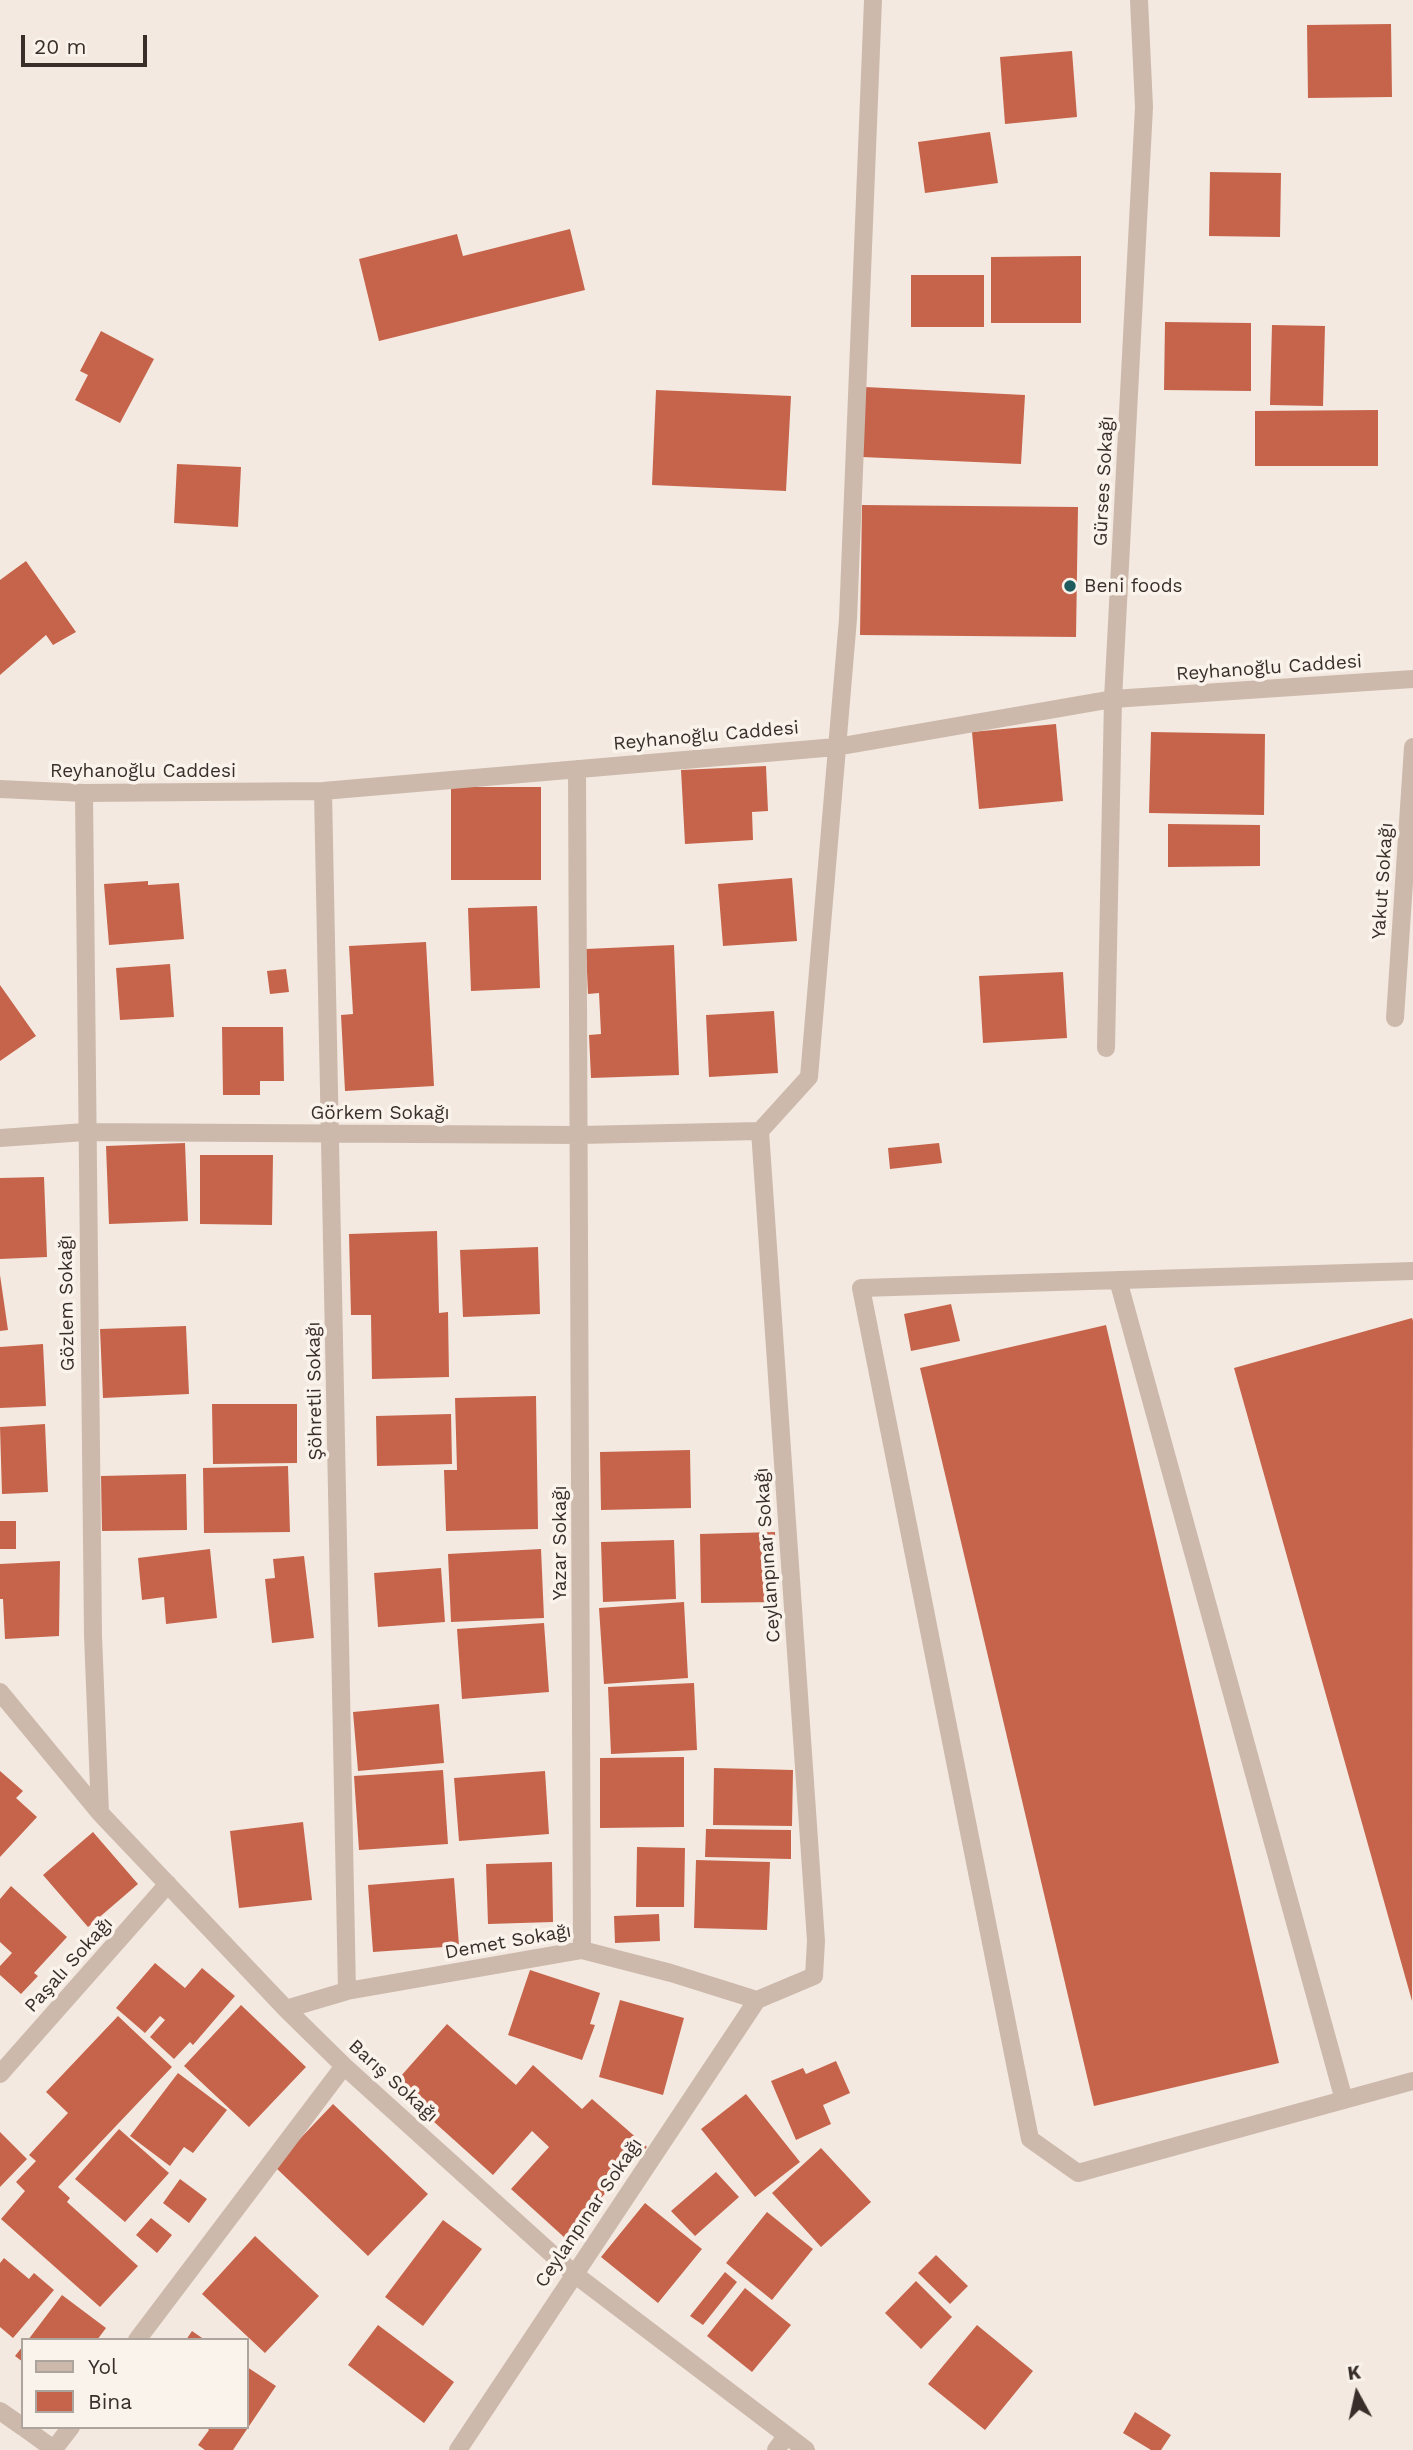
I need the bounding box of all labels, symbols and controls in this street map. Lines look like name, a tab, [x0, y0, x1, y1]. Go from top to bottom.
scale bar	[24, 21, 150, 65]
text: 20 m	[34, 34, 86, 59]
street label: Gürses Sokağı	[1089, 415, 1119, 547]
place label: Beni foods	[1084, 575, 1183, 597]
marker: Beni foods	[1062, 578, 1078, 594]
street label: Reyhanoğlu Caddesi	[1175, 650, 1363, 686]
street label: Reyhanoğlu Caddesi	[612, 717, 800, 755]
street label: Reyhanoğlu Caddesi	[50, 760, 236, 782]
street label: Yakut Sokağı	[1368, 822, 1398, 940]
street label: Görkem Sokağı	[311, 1102, 449, 1124]
street label: Gözlem Sokağı	[54, 1235, 80, 1371]
street label: Şöhretli Sokağı	[302, 1321, 328, 1461]
street label: Ceylanpınar Sokağı	[751, 1467, 785, 1643]
street label: Yazar Sokağı	[549, 1485, 571, 1601]
street label: Paşalı Sokağı	[20, 1913, 118, 2017]
street label: Demet Sokağı	[443, 1920, 573, 1964]
street label: Barış Sokağı	[344, 2035, 442, 2127]
street label: Ceylanpınar Sokağı	[530, 2134, 648, 2292]
legend	[21, 2338, 248, 2429]
text: Yol	[88, 2354, 118, 2379]
north arrow	[1322, 2359, 1392, 2429]
text: K	[1346, 2360, 1362, 2385]
text: Bina	[88, 2389, 132, 2414]

